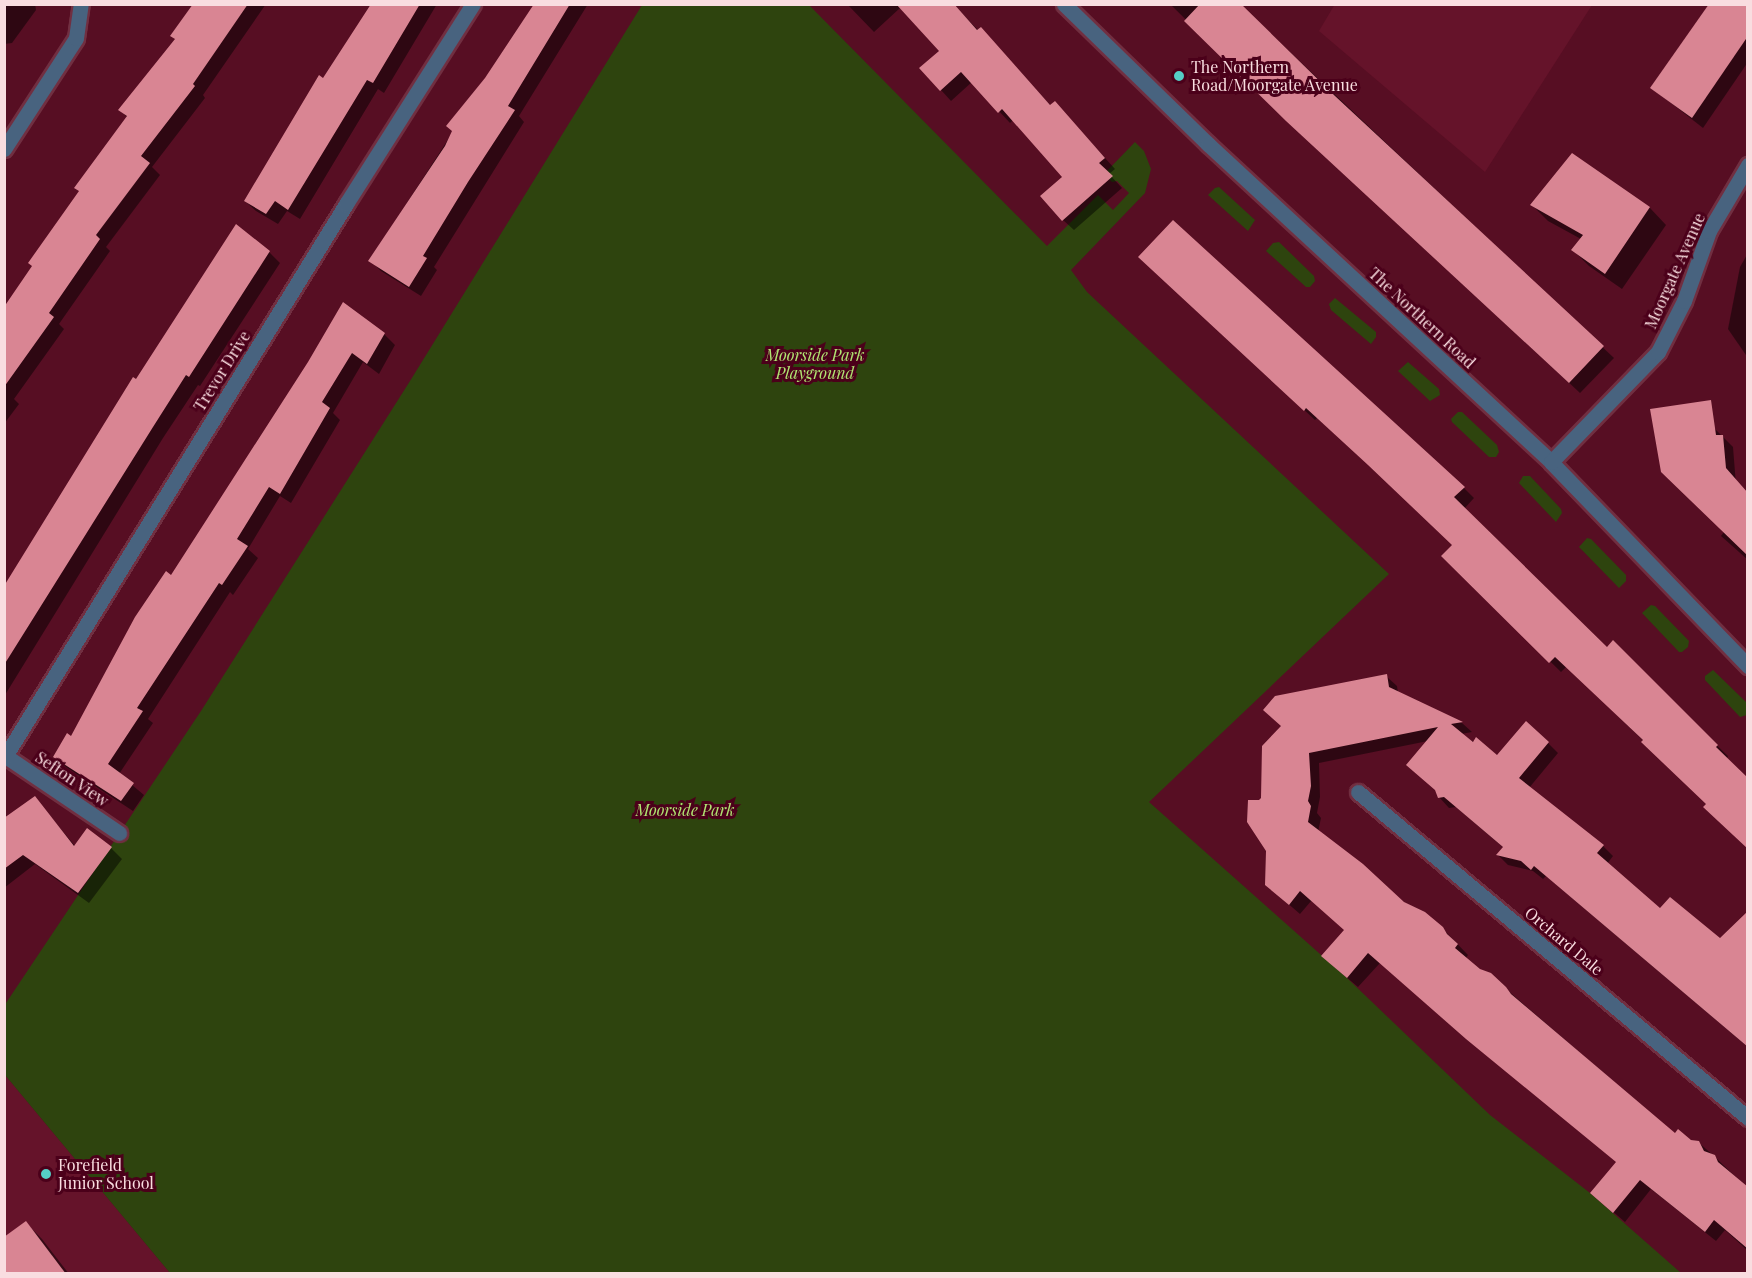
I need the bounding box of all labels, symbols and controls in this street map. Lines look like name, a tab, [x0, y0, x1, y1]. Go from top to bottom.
place label: The Northern Road/Moorgate Avenue	[1191, 57, 1358, 95]
marker: The Northern Road/Moorgate Avenue	[1172, 69, 1186, 83]
street label: Moorgate Avenue	[1641, 210, 1709, 332]
street label: The Northern Road	[1365, 264, 1479, 372]
street label: Trevor Drive	[190, 327, 254, 415]
park label: Moorside Park Playground	[765, 345, 865, 383]
street label: Sefton View	[32, 747, 112, 811]
park label: Moorside Park	[635, 800, 735, 820]
street label: Orchard Dale	[1521, 903, 1607, 979]
place label: Forefield Junior School	[58, 1155, 154, 1193]
marker: Forefield Junior School	[39, 1167, 53, 1181]

